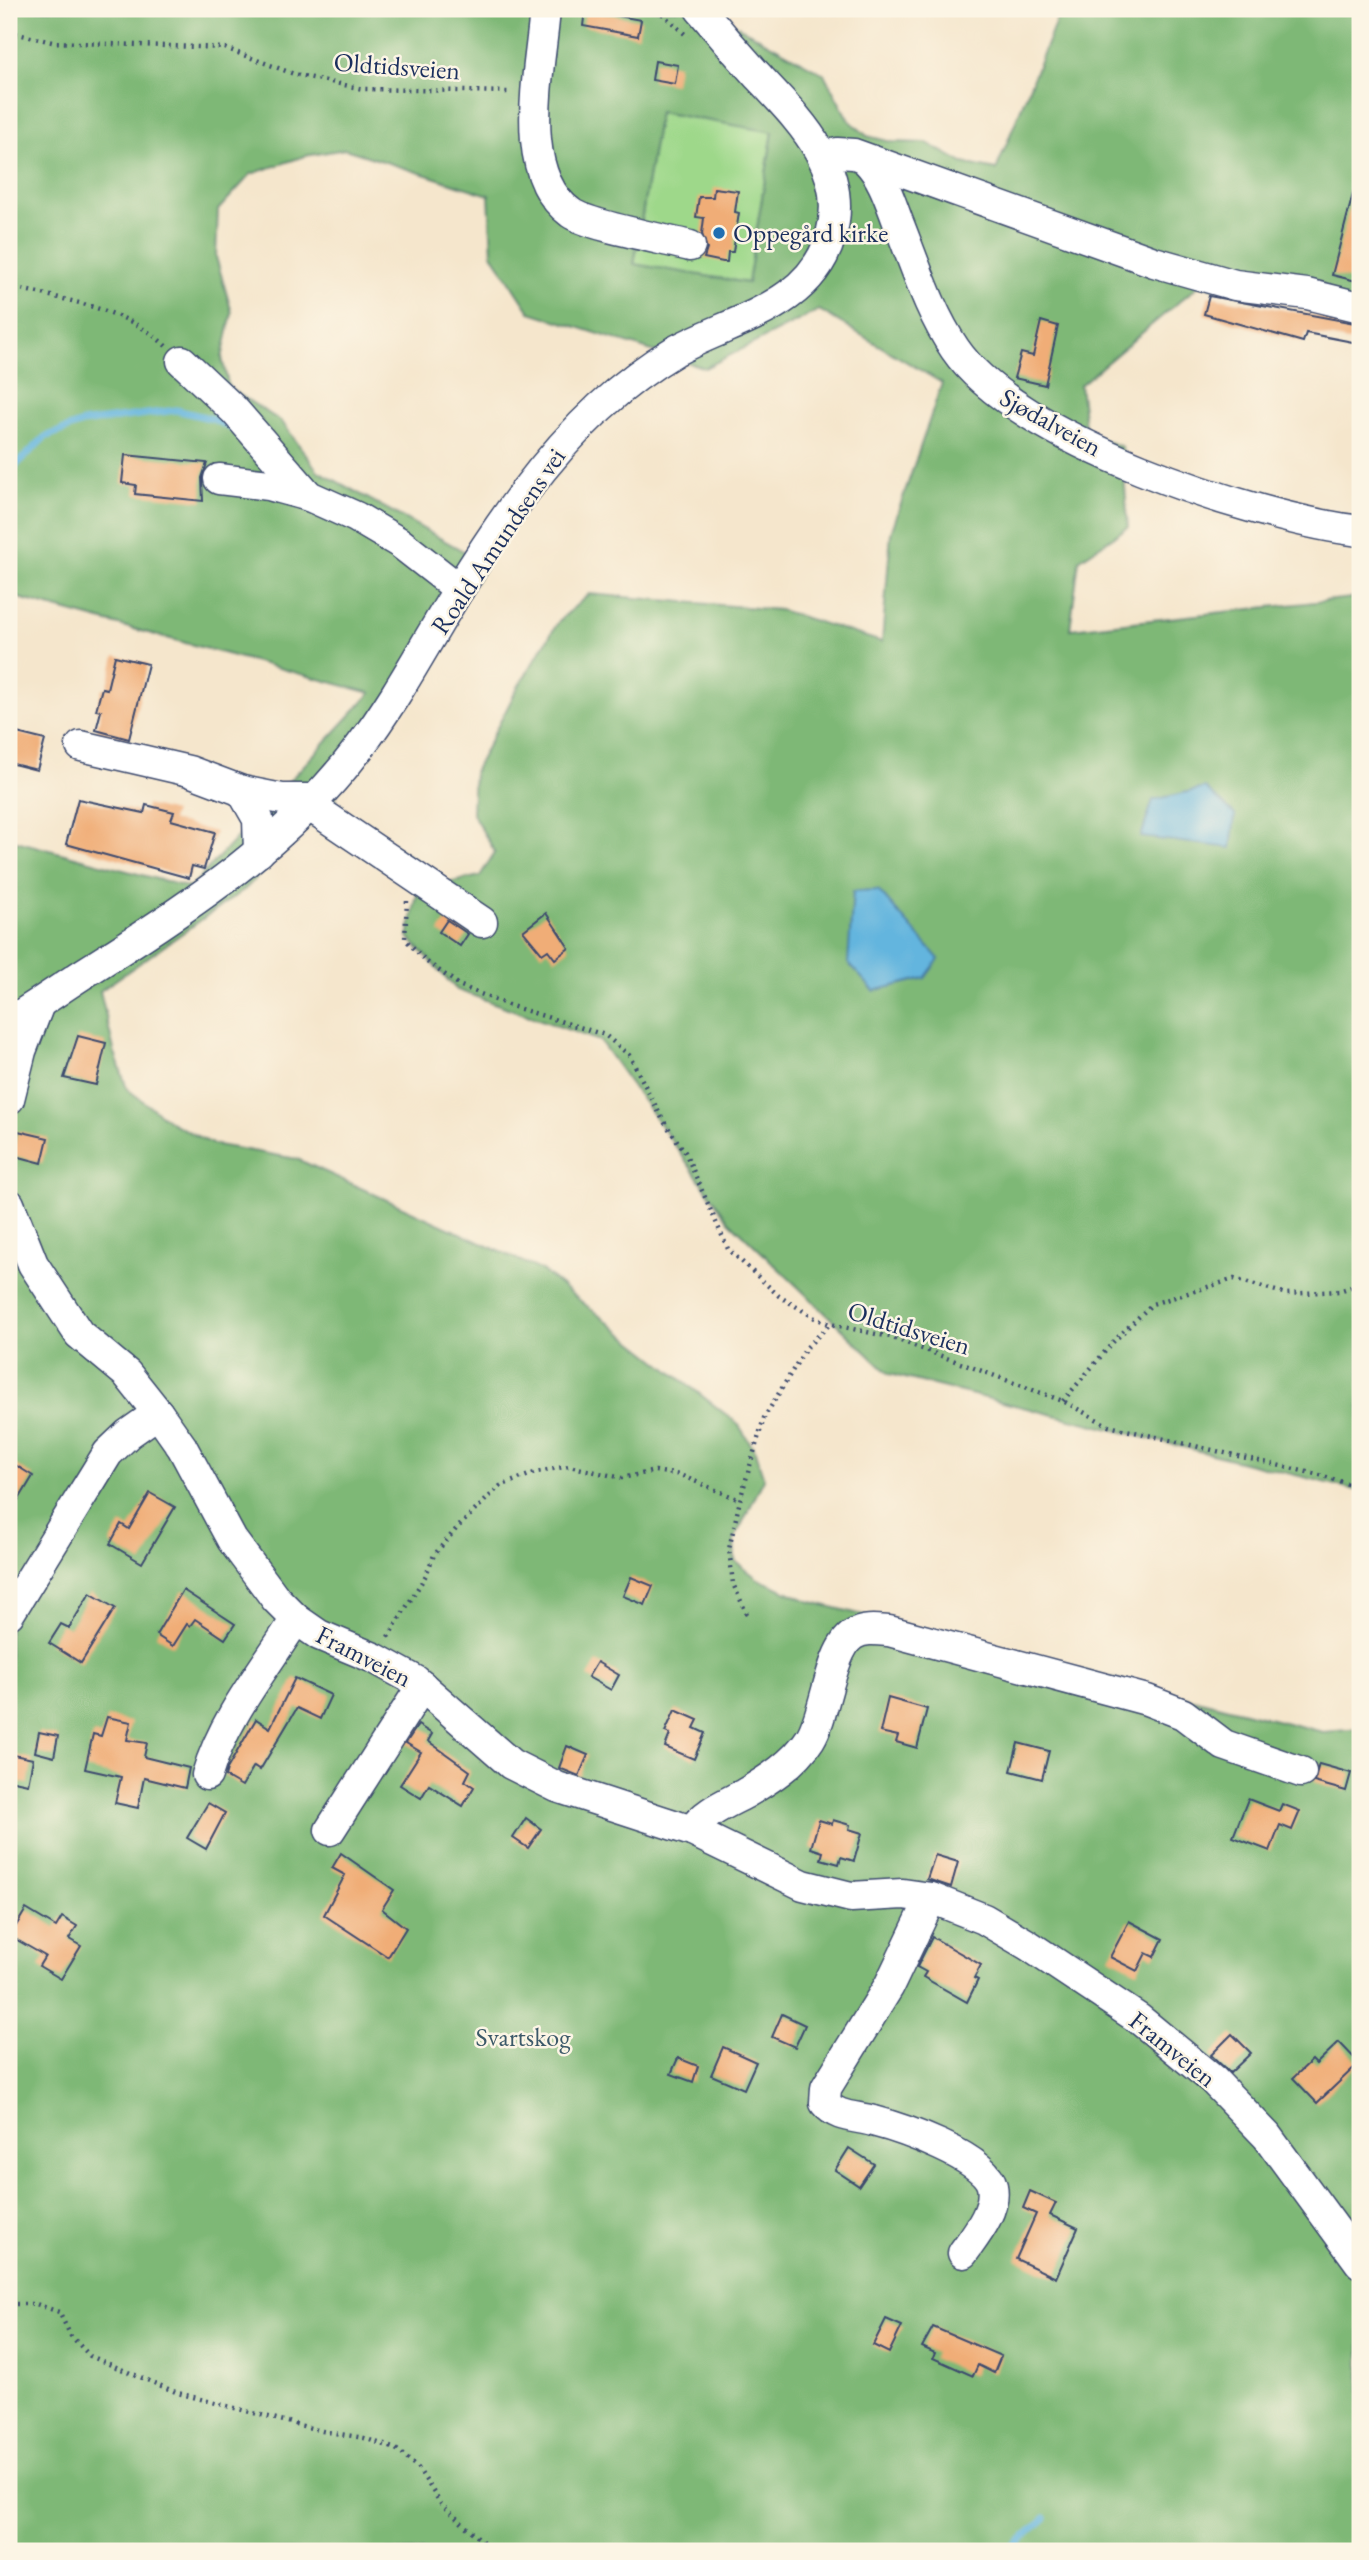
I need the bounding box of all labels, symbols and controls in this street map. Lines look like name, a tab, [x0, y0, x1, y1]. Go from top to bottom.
street label: Oldtidsveien	[333, 45, 462, 87]
place label: Oppegård kirke	[733, 216, 888, 250]
marker: Oppegård kirke	[711, 225, 727, 241]
street label: Sjødalveien	[994, 380, 1108, 464]
street label: Roald Amundsens vei	[423, 441, 573, 641]
street label: Oldtidsveien	[844, 1293, 975, 1363]
street label: Framveien	[310, 1617, 418, 1695]
street label: Framveien	[1122, 2003, 1224, 2095]
park label: Svartskog	[475, 2020, 571, 2054]

